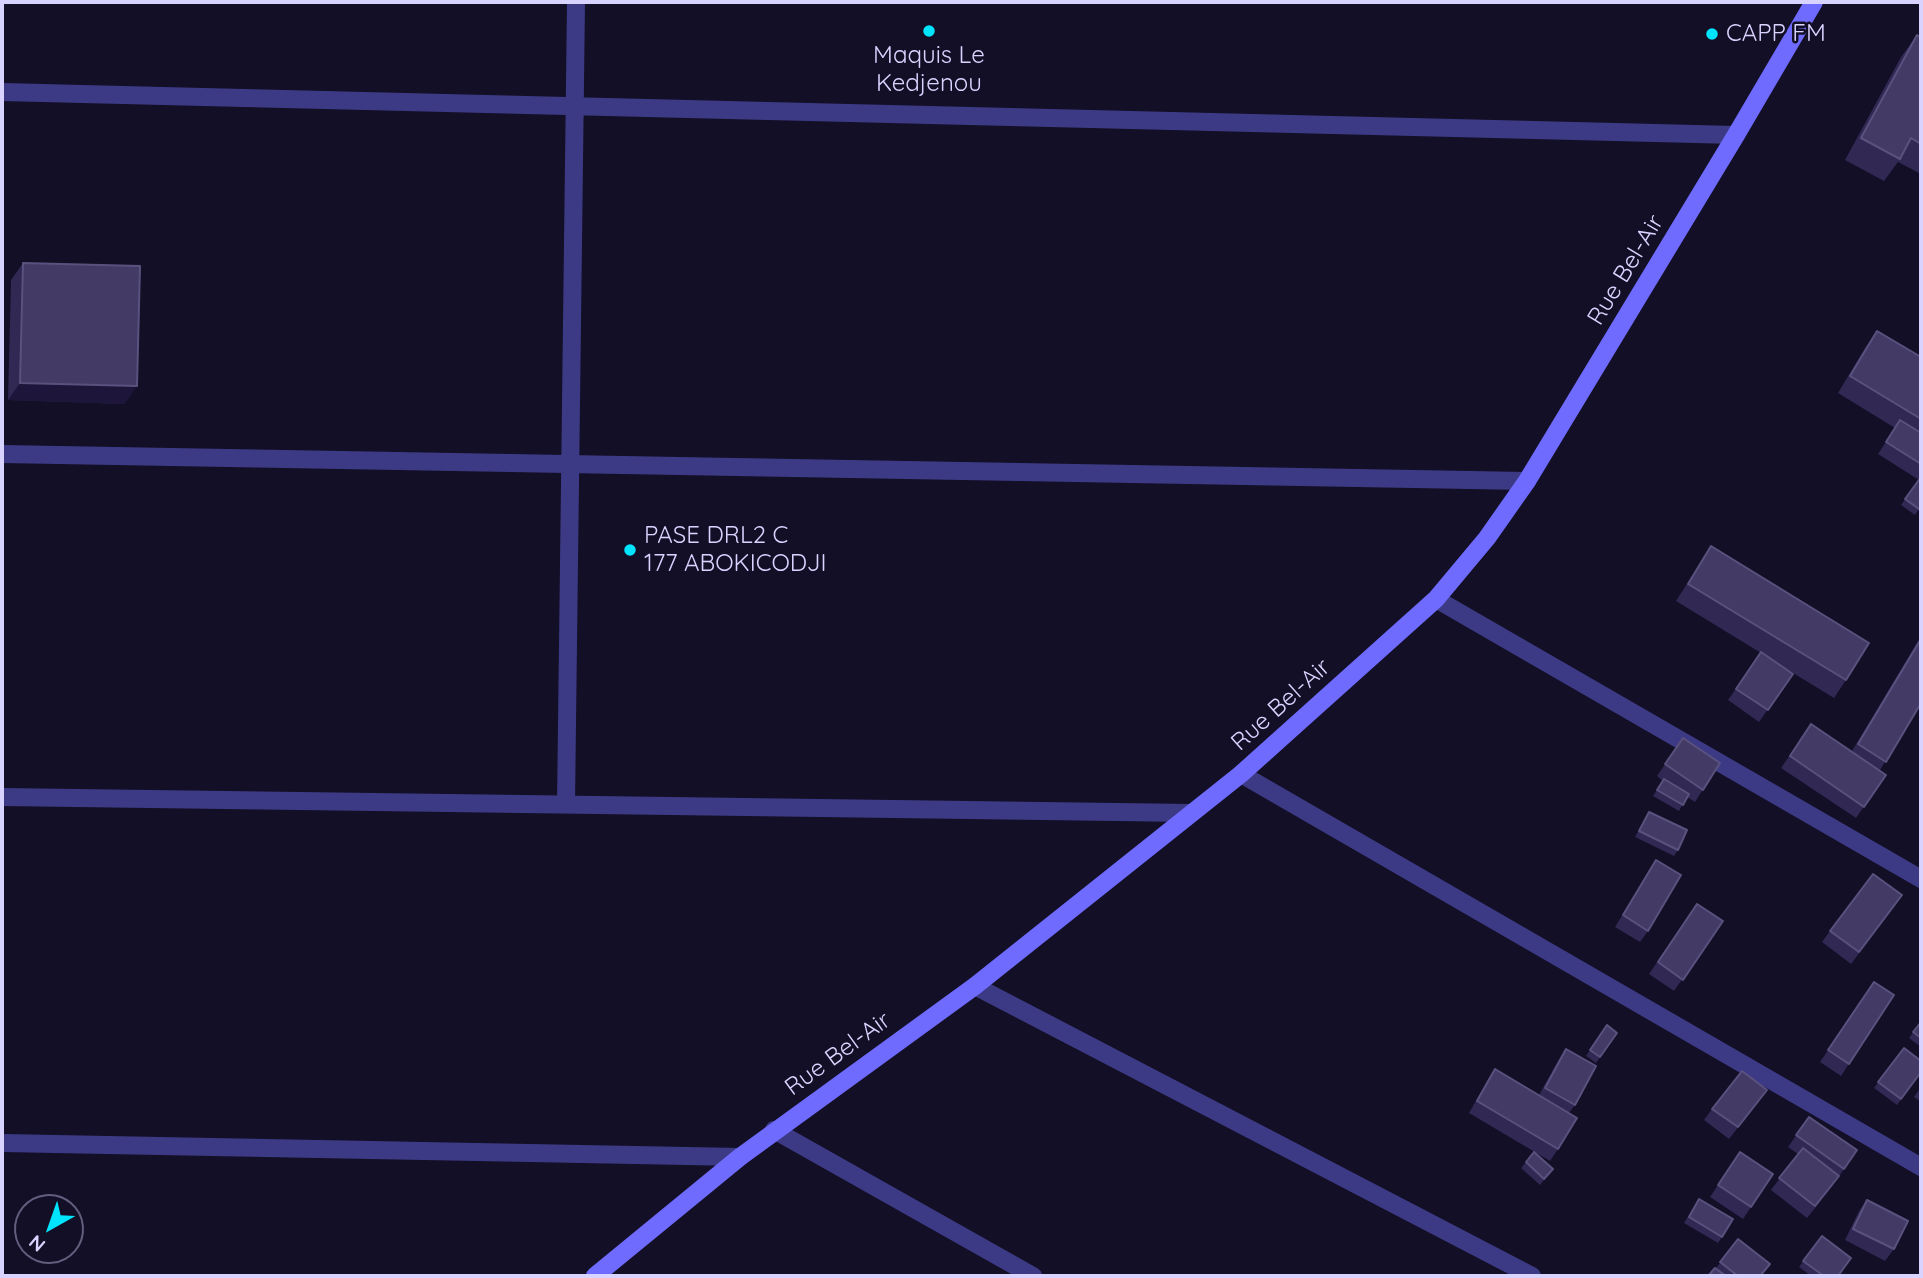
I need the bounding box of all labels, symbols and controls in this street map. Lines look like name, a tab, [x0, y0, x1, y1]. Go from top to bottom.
place label: CAPP FM	[1726, 20, 1826, 48]
marker: Maquis Le Kedjenou	[921, 23, 937, 39]
marker: CAPP FM	[1704, 26, 1720, 42]
place label: Maquis Le Kedjenou	[873, 42, 985, 98]
street label: Rue Bel-Air	[1582, 210, 1670, 330]
place label: PASE DRL2 C 177 ABOKICODJI	[644, 522, 826, 578]
marker: PASE DRL2 C 177 ABOKICODJI	[622, 542, 638, 558]
street label: Rue Bel-Air	[1225, 653, 1337, 757]
street label: Rue Bel-Air	[780, 1006, 896, 1102]
north arrow	[14, 1194, 84, 1264]
text: N	[24, 1230, 50, 1257]

